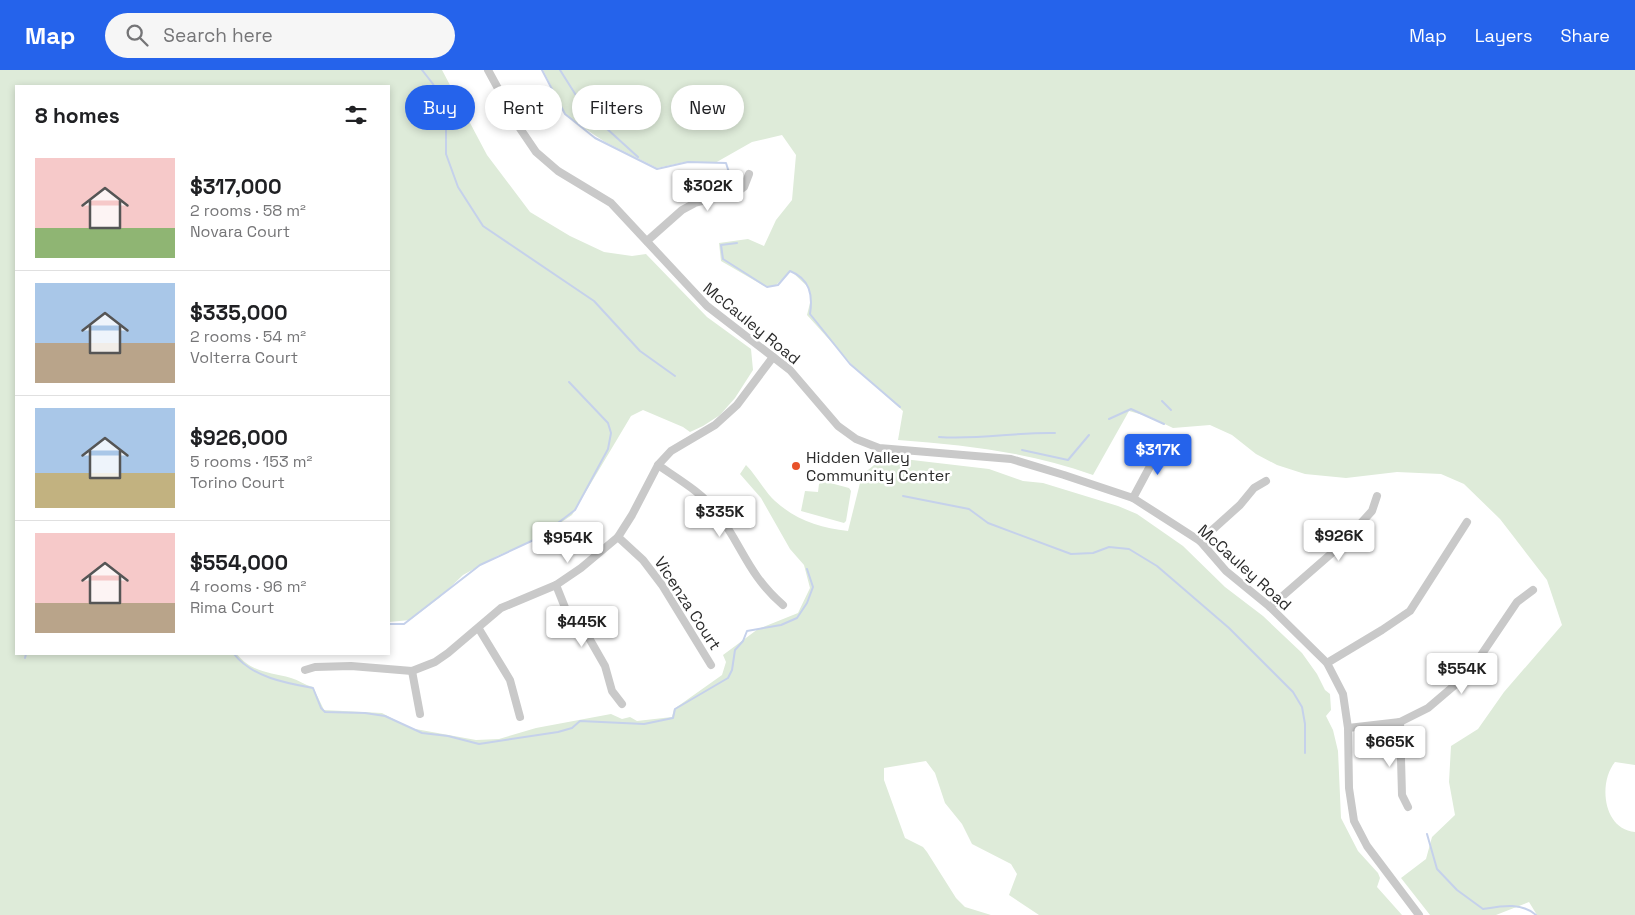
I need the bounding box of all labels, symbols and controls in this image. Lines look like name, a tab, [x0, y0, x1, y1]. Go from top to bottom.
search box	[105, 13, 455, 58]
text: Map	[25, 20, 75, 51]
icon: search	[123, 21, 151, 49]
text: Search here	[163, 23, 273, 48]
text: Map	[1409, 24, 1447, 47]
text: Layers	[1475, 24, 1532, 47]
text: Share	[1560, 24, 1610, 47]
chip: Buy	[405, 85, 475, 130]
chip: Rent	[485, 85, 562, 130]
chip: Filters	[572, 85, 661, 130]
chip: New	[671, 85, 744, 130]
icon: filters	[342, 101, 370, 129]
text: 8 homes	[35, 102, 120, 129]
pin: $302K	[673, 170, 743, 212]
text: $317,000	[190, 173, 282, 200]
text: $302K	[683, 175, 733, 196]
icon: home	[75, 178, 135, 238]
text: 2 rooms · 58 m²	[190, 200, 306, 221]
text: Novara Court	[190, 221, 290, 242]
street label: McCauley Road	[699, 278, 805, 369]
text: $335,000	[190, 299, 288, 326]
icon: home	[75, 303, 135, 363]
text: 2 rooms · 54 m²	[190, 326, 306, 347]
text: Volterra Court	[190, 347, 298, 368]
text: $926,000	[190, 424, 288, 451]
icon: home	[75, 428, 135, 488]
pin: $317K	[1123, 434, 1193, 476]
text: $317K	[1135, 439, 1181, 460]
place label: Hidden Valley Community Center	[806, 447, 950, 486]
text: 5 rooms · 153 m²	[190, 451, 312, 472]
marker: Hidden Valley Community Center	[790, 460, 802, 472]
text: Torino Court	[190, 472, 285, 493]
pin: $335K	[685, 496, 755, 538]
text: $335K	[696, 501, 744, 522]
street label: McCauley Road	[1193, 520, 1296, 615]
pin: $926K	[1304, 520, 1374, 562]
pin: $954K	[533, 522, 603, 564]
text: $926K	[1315, 525, 1364, 546]
text: $954K	[543, 527, 593, 548]
text: $554,000	[190, 549, 288, 576]
street label: Vicenza Court	[649, 552, 726, 654]
icon: home	[75, 553, 135, 613]
text: 4 rooms · 96 m²	[190, 576, 306, 597]
text: Rima Court	[190, 597, 274, 618]
pin: $445K	[547, 606, 617, 648]
text: $445K	[557, 611, 607, 632]
pin: $554K	[1427, 652, 1497, 695]
text: $554K	[1437, 658, 1487, 679]
pin: $665K	[1355, 726, 1425, 768]
text: $665K	[1365, 731, 1415, 752]

